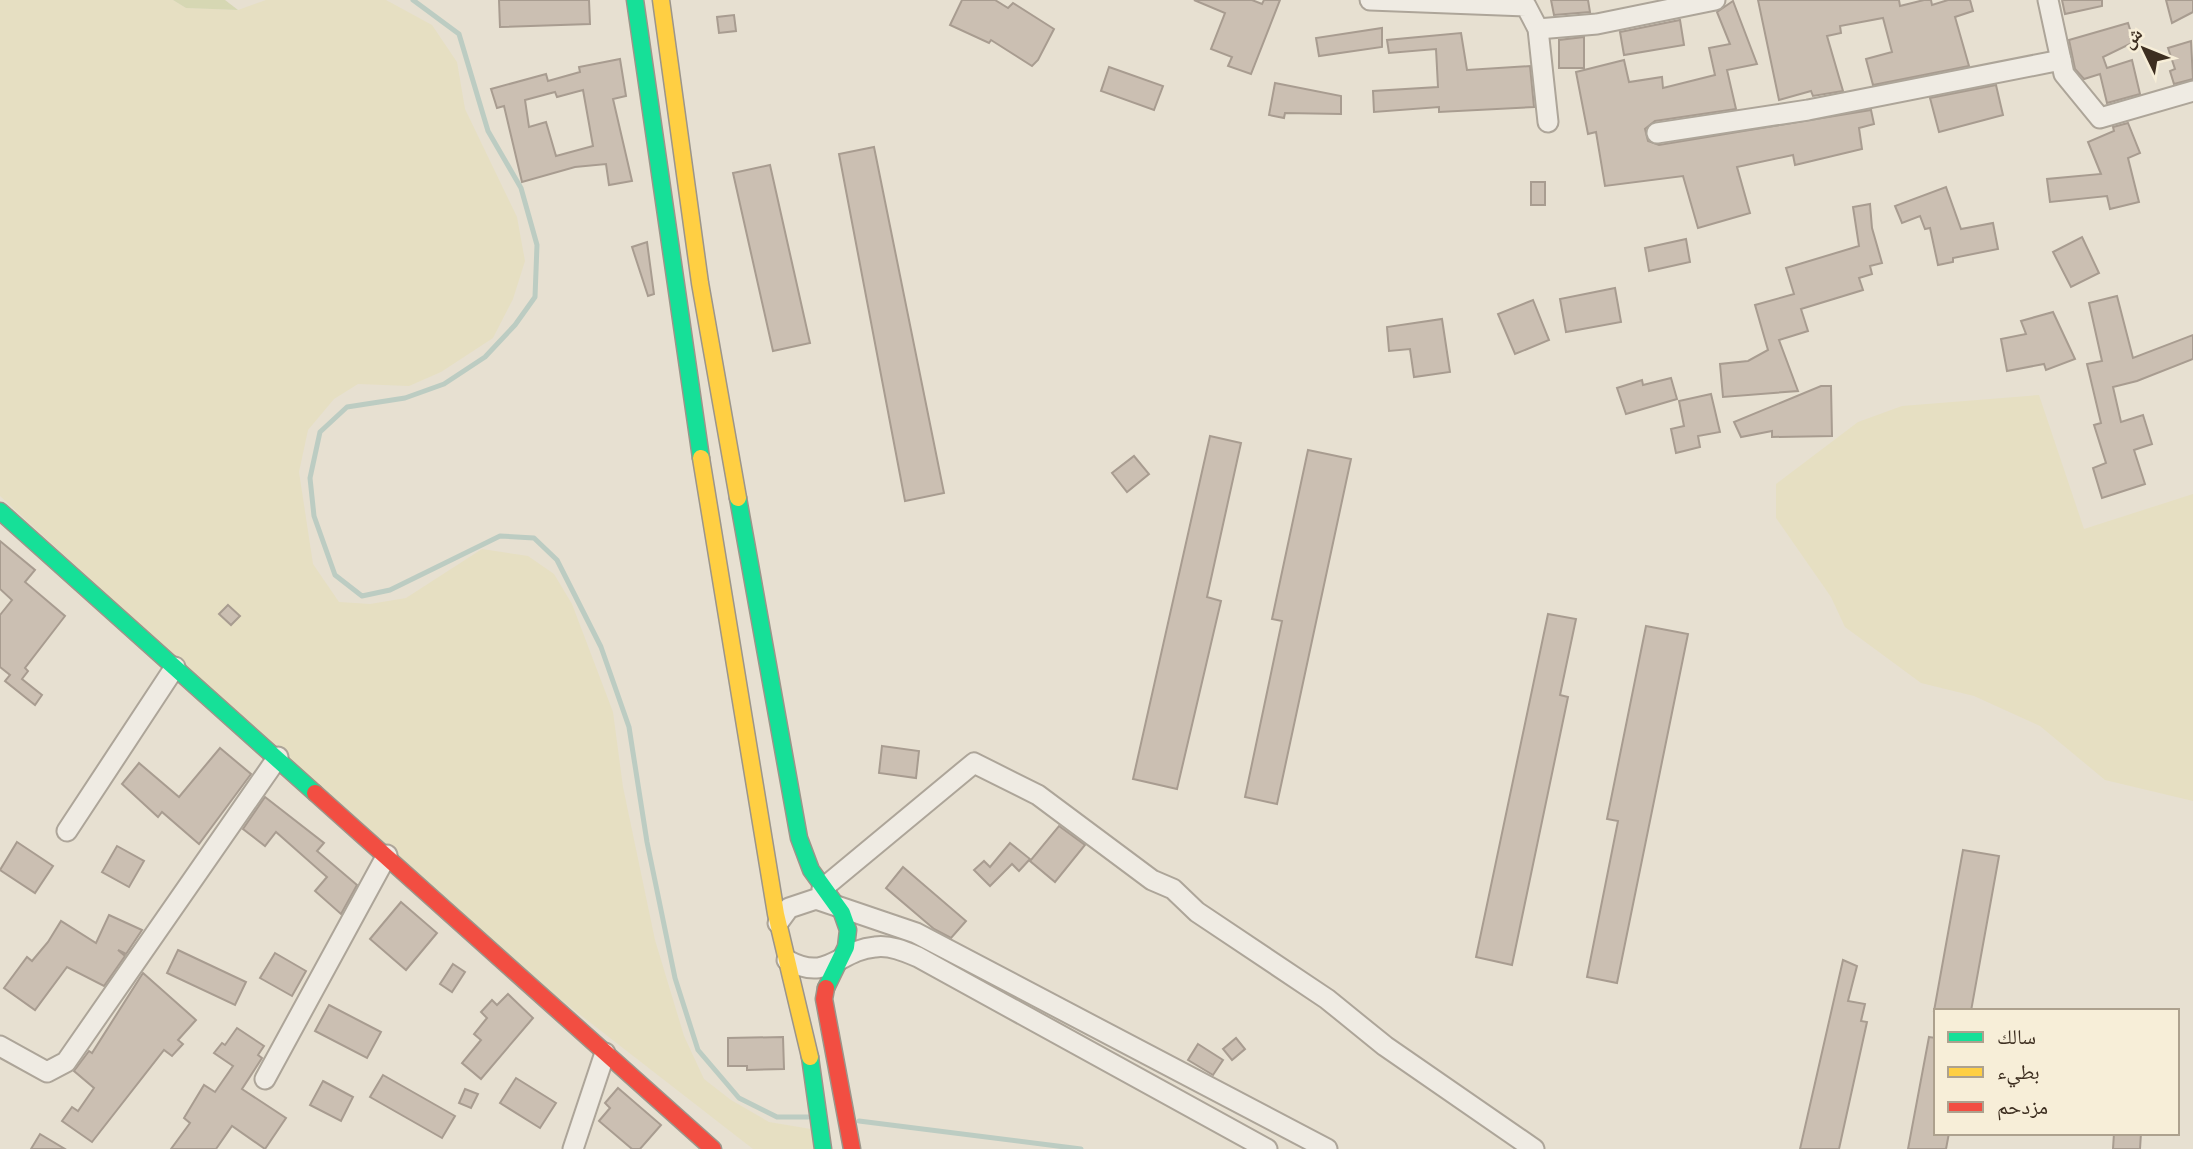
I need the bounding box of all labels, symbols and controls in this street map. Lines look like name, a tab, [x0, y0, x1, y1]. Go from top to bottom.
north arrow	[2109, 14, 2179, 84]
text: ش	[2115, 21, 2152, 58]
legend	[1934, 1009, 2179, 1135]
text: سالك	[1997, 1022, 2036, 1057]
text: بطيء	[1997, 1057, 2040, 1092]
text: مزدحم	[1997, 1092, 2048, 1127]

